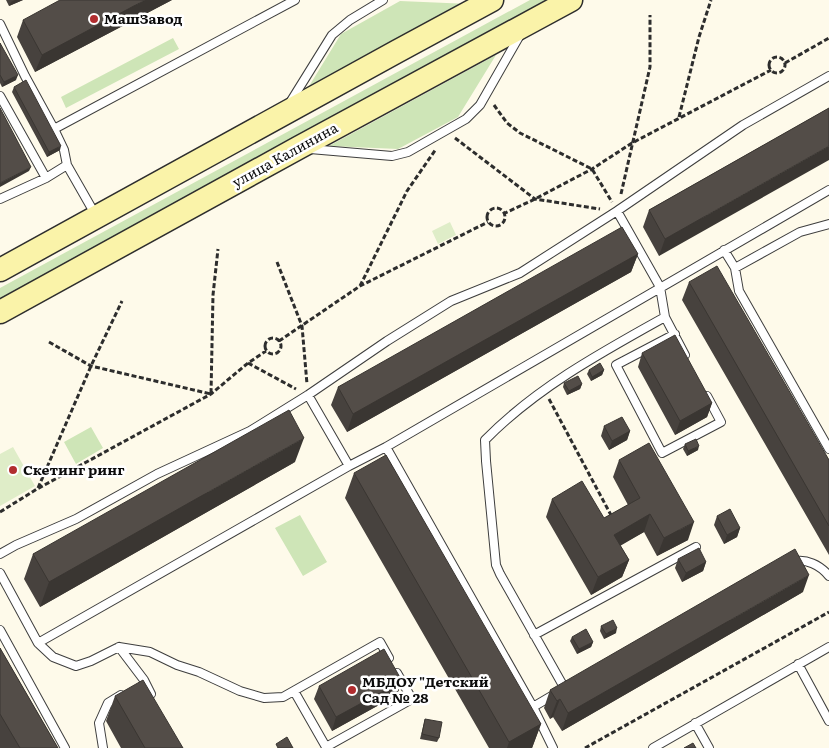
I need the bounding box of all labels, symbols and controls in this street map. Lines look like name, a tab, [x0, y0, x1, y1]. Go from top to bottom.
place label: МашЗавод	[104, 8, 183, 28]
marker: МашЗавод	[88, 13, 100, 25]
street label: улица Калинина	[228, 117, 341, 191]
place label: Скетинг ринг	[23, 459, 125, 479]
marker: Скетинг ринг	[7, 464, 19, 476]
place label: МБДОУ "Детский Сад № 28	[362, 671, 489, 707]
marker: МБДОУ "Детский Сад № 28	[346, 684, 358, 696]

